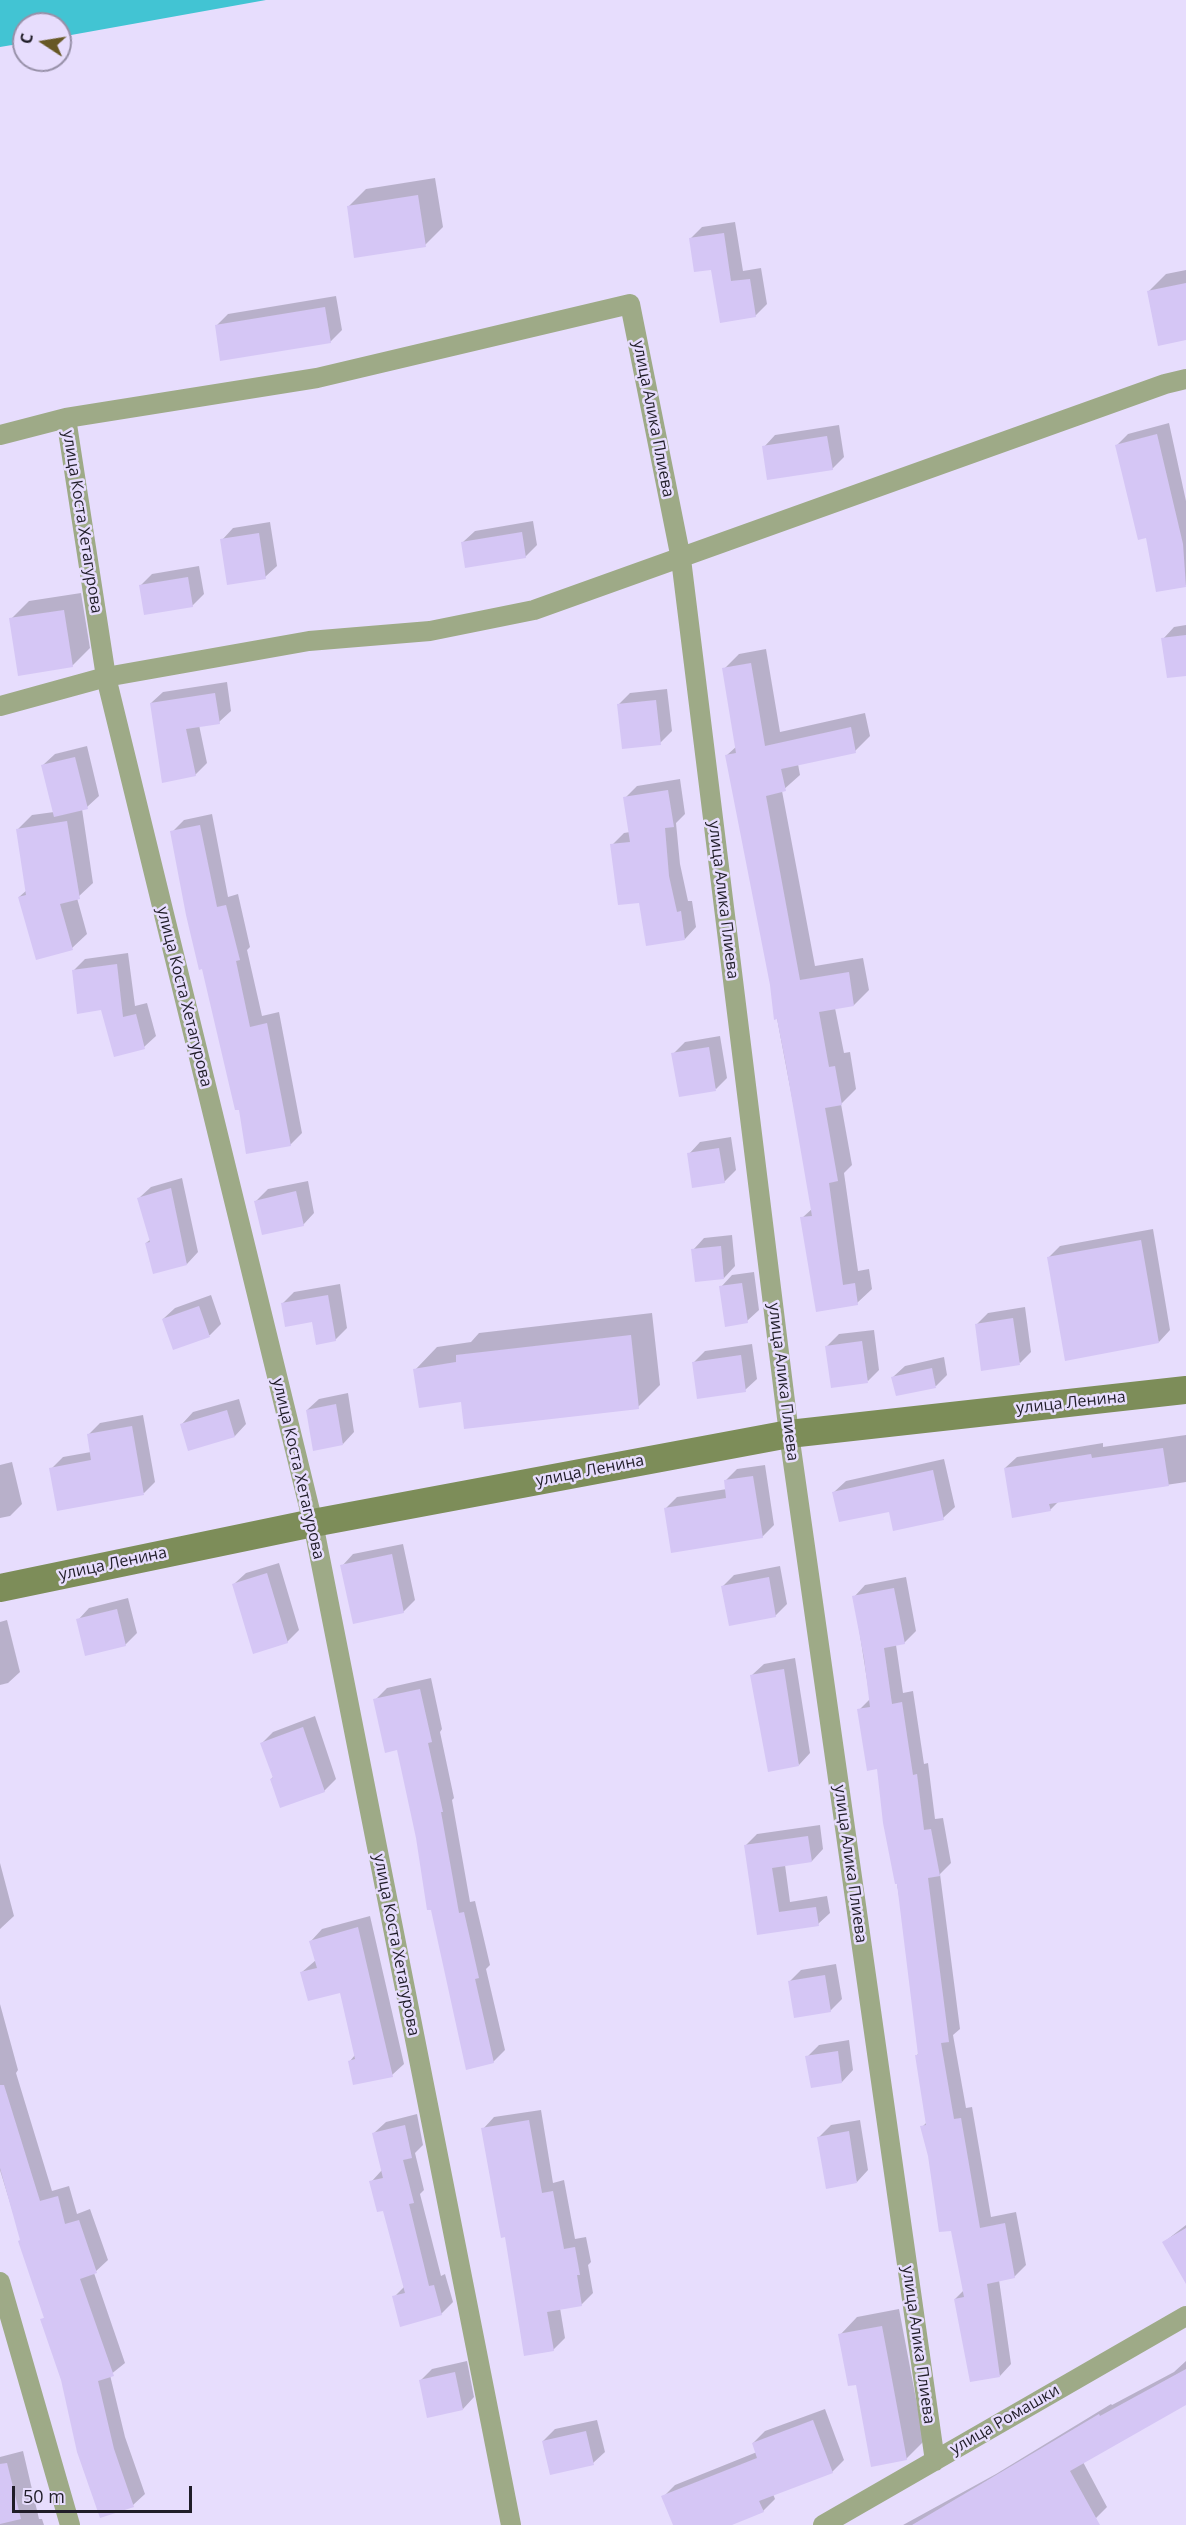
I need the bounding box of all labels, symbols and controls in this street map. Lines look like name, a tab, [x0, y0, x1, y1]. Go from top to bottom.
north arrow	[12, 12, 72, 72]
text: С	[15, 31, 38, 46]
street label: улица Алика Плиева	[628, 339, 678, 499]
street label: улица Коста Хетагурова	[58, 429, 106, 615]
street label: улица Алика Плиева	[704, 820, 742, 980]
street label: улица Коста Хетагурова	[152, 905, 216, 1089]
street label: улица Алика Плиева	[764, 1302, 802, 1462]
street label: улица Коста Хетагурова	[268, 1377, 328, 1561]
street label: улица Ленина	[1015, 1388, 1127, 1418]
street label: улица Ленина	[534, 1451, 646, 1491]
street label: улица Ленина	[57, 1543, 169, 1585]
street label: улица Алика Плиева	[829, 1784, 871, 1944]
street label: улица Коста Хетагурова	[369, 1852, 423, 2038]
street label: улица Алика Плиева	[897, 2265, 939, 2425]
street label: улица Ромашки	[947, 2381, 1063, 2459]
scale bar	[15, 2474, 195, 2512]
text: 50 m	[23, 2484, 65, 2508]

